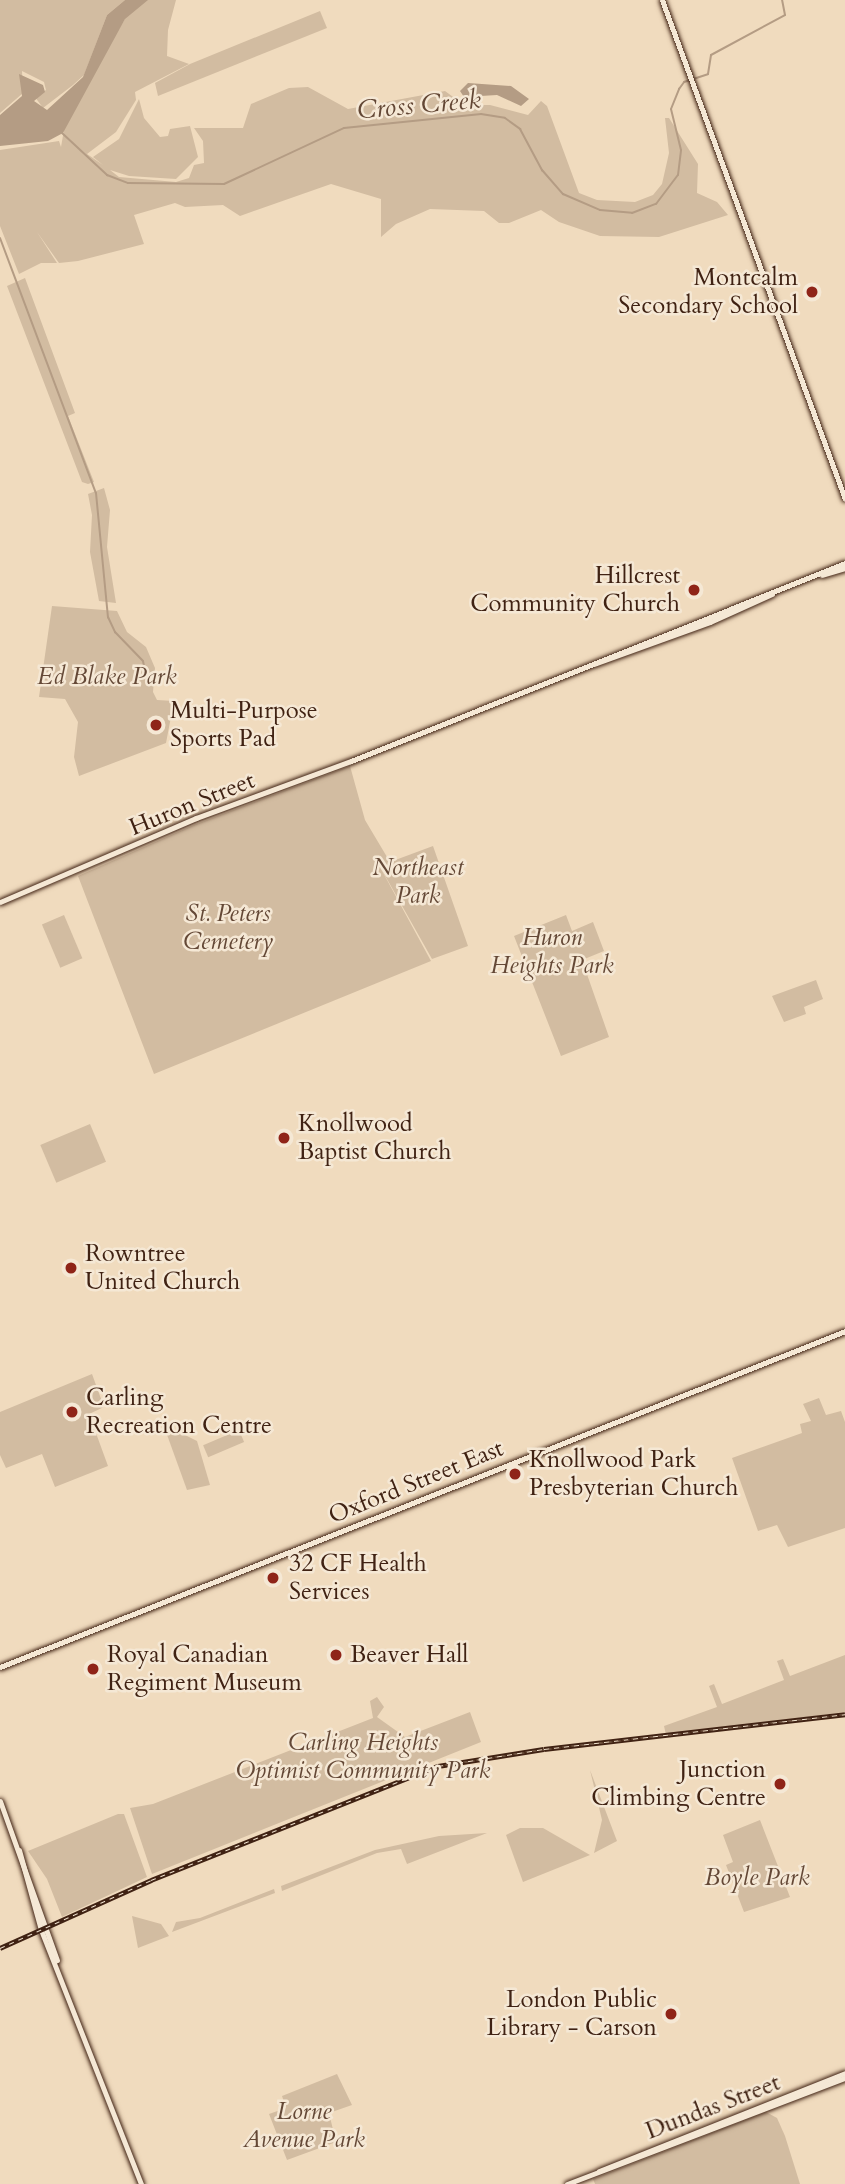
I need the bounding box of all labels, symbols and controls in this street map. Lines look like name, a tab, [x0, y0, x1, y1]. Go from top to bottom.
water label: Cross Creek	[356, 84, 482, 126]
place label: Montcalm Secondary School	[618, 264, 798, 320]
marker: Montcalm Secondary School	[804, 284, 820, 300]
place label: Hillcrest Community Church	[470, 562, 680, 618]
marker: Hillcrest Community Church	[686, 582, 702, 598]
park label: Ed Blake Park	[37, 663, 177, 691]
place label: Multi-Purpose Sports Pad	[170, 697, 318, 753]
marker: Multi-Purpose Sports Pad	[148, 717, 164, 733]
street label: Huron Street	[125, 766, 259, 842]
park label: Northeast Park	[373, 854, 463, 910]
park label: St. Peters Cemetery	[183, 900, 273, 956]
park label: Huron Heights Park	[490, 924, 614, 980]
place label: Knollwood Baptist Church	[298, 1110, 451, 1166]
marker: Knollwood Baptist Church	[276, 1130, 292, 1146]
place label: Rowntree United Church	[85, 1240, 240, 1296]
marker: Rowntree United Church	[63, 1260, 79, 1276]
place label: Carling Recreation Centre	[86, 1384, 272, 1440]
marker: Carling Recreation Centre	[64, 1404, 80, 1420]
street label: Oxford Street East	[324, 1434, 508, 1530]
place label: Knollwood Park Presbyterian Church	[529, 1446, 738, 1502]
marker: Knollwood Park Presbyterian Church	[507, 1466, 523, 1482]
place label: 32 CF Health Services	[289, 1550, 427, 1606]
marker: 32 CF Health Services	[263, 1568, 283, 1588]
place label: Royal Canadian Regiment Museum	[107, 1641, 302, 1697]
place label: Beaver Hall	[350, 1641, 468, 1669]
marker: Beaver Hall	[328, 1647, 344, 1663]
marker: Royal Canadian Regiment Museum	[85, 1661, 101, 1677]
park label: Carling Heights Optimist Community Park	[236, 1729, 490, 1785]
place label: Junction Climbing Centre	[591, 1756, 766, 1812]
marker: Junction Climbing Centre	[772, 1776, 788, 1792]
park label: Boyle Park	[704, 1864, 810, 1892]
place label: London Public Library - Carson	[487, 1986, 657, 2042]
marker: London Public Library - Carson	[663, 2006, 679, 2022]
street label: Dundas Street	[642, 2068, 784, 2146]
park label: Lorne Avenue Park	[243, 2098, 365, 2154]

